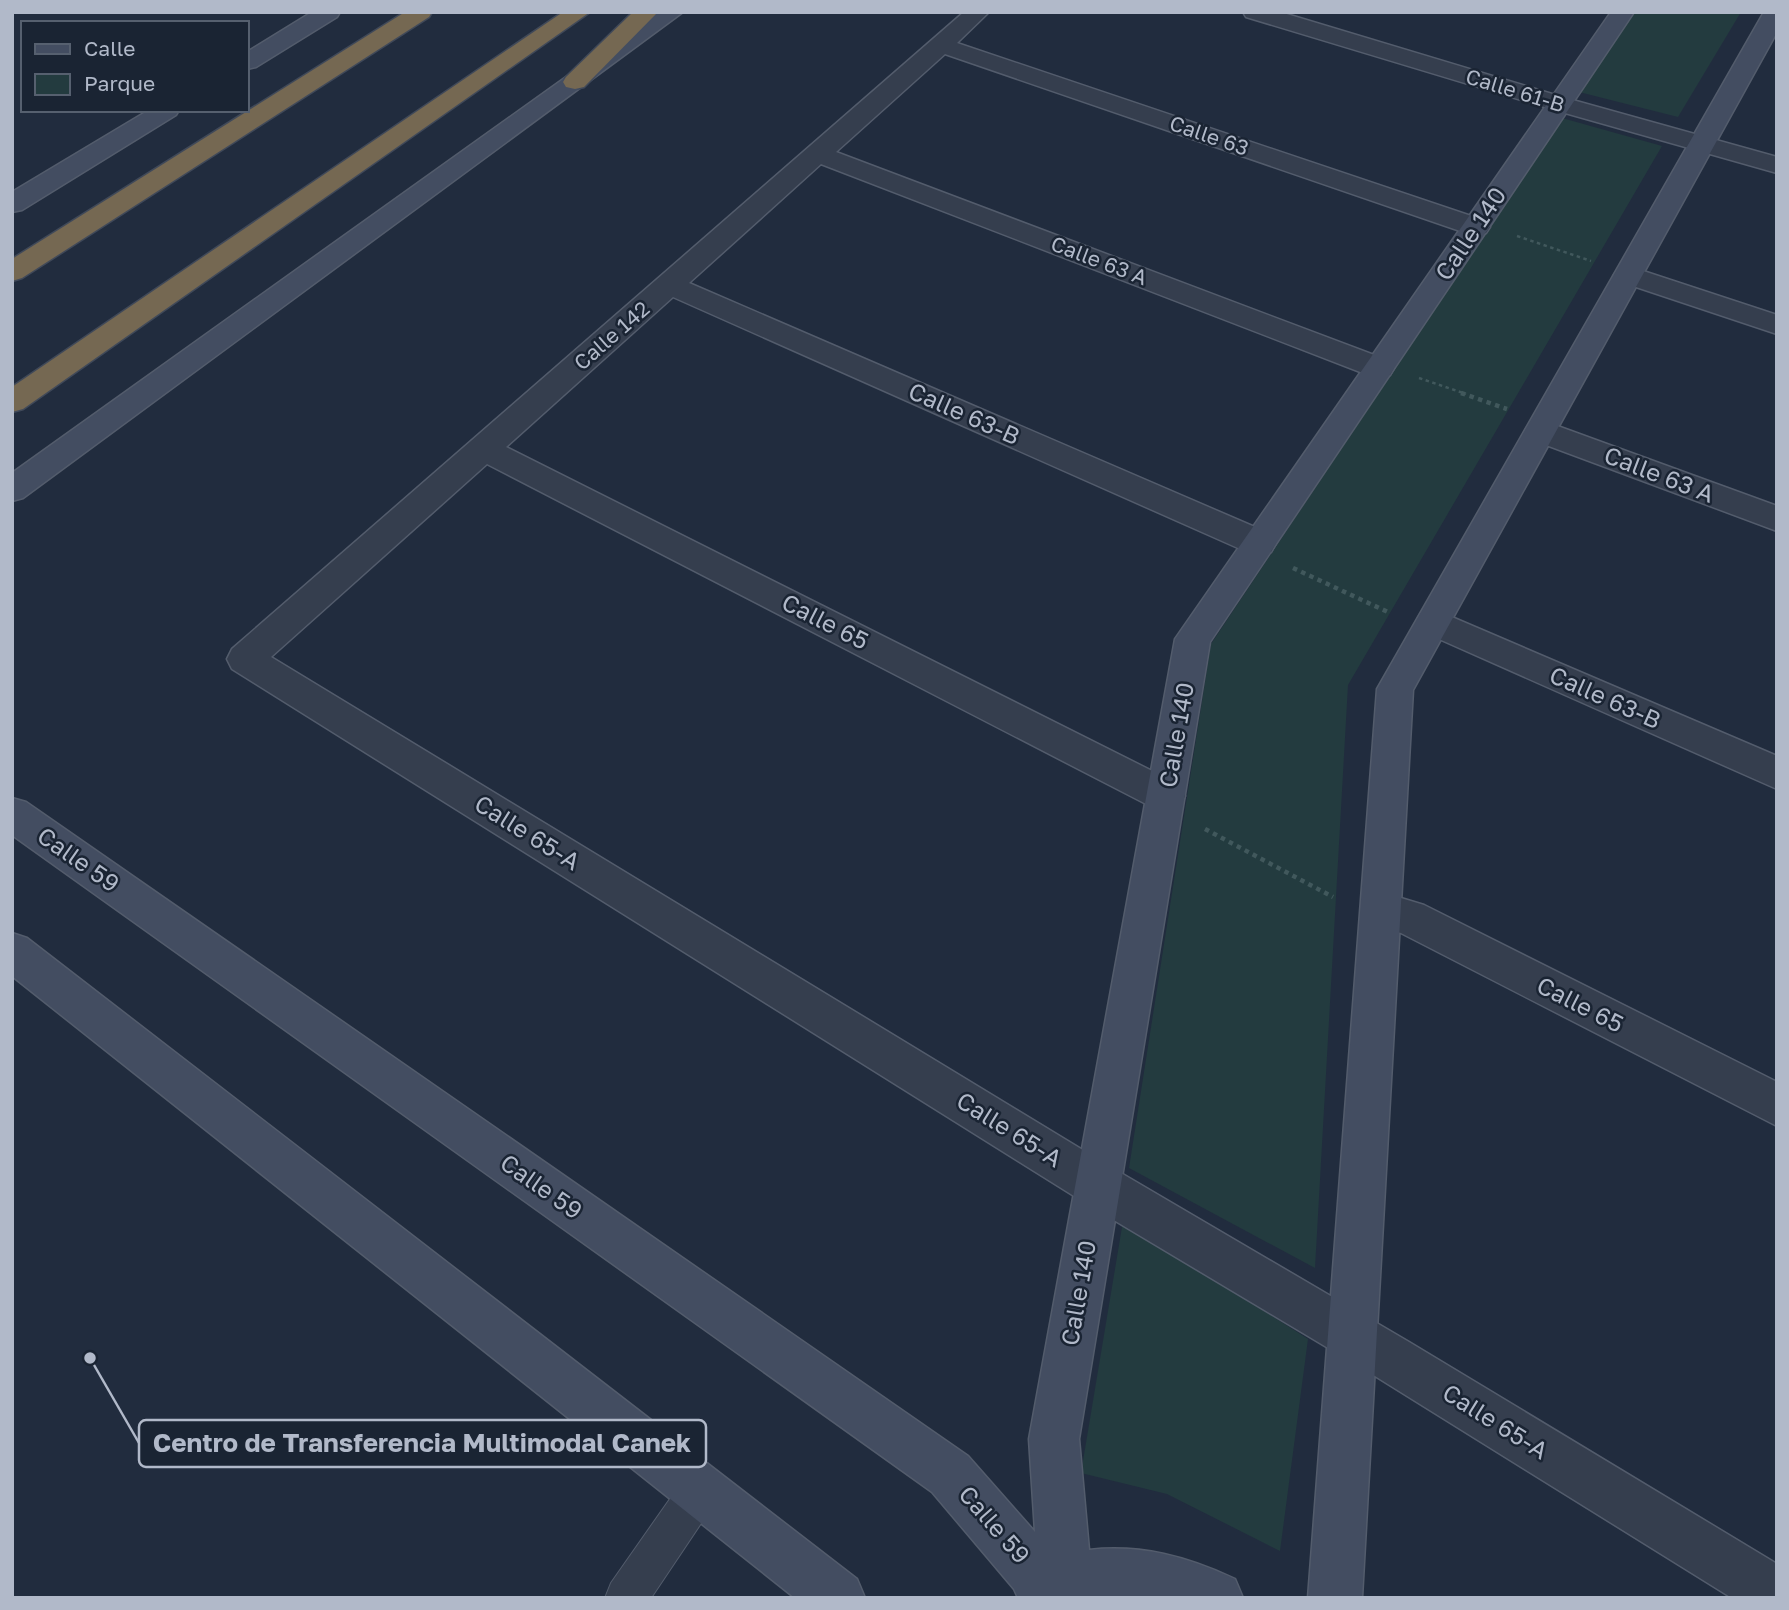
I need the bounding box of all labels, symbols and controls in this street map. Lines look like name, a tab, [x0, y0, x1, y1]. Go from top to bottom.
legend	[21, 21, 248, 112]
text: Calle	[84, 35, 136, 61]
street label: Calle 61-B	[1463, 63, 1568, 117]
text: Parque	[84, 70, 155, 96]
street label: Calle 63	[1166, 109, 1252, 161]
street label: Calle 140	[1428, 181, 1511, 285]
street label: Calle 63 A	[1047, 230, 1151, 290]
street label: Calle 142	[568, 295, 655, 375]
street label: Calle 63-B	[904, 375, 1025, 450]
street label: Calle 63 A	[1600, 439, 1719, 508]
street label: Calle 65	[777, 587, 874, 655]
street label: Calle 63-B	[1545, 659, 1666, 734]
street label: Calle 140	[1152, 680, 1199, 789]
street label: Calle 65-A	[470, 788, 586, 875]
street label: Calle 59	[32, 820, 125, 897]
street label: Calle 65	[1532, 970, 1629, 1038]
street label: Calle 65-A	[952, 1085, 1068, 1172]
street label: Calle 59	[495, 1147, 588, 1224]
street label: Calle 140	[1054, 1238, 1101, 1347]
street label: Calle 65-A	[1438, 1377, 1554, 1464]
callout: Centro de Transferencia Multimodal Canek	[139, 1420, 706, 1467]
text: Centro de Transferencia Multimodal Canek	[153, 1427, 691, 1458]
street label: Calle 59	[954, 1479, 1037, 1569]

